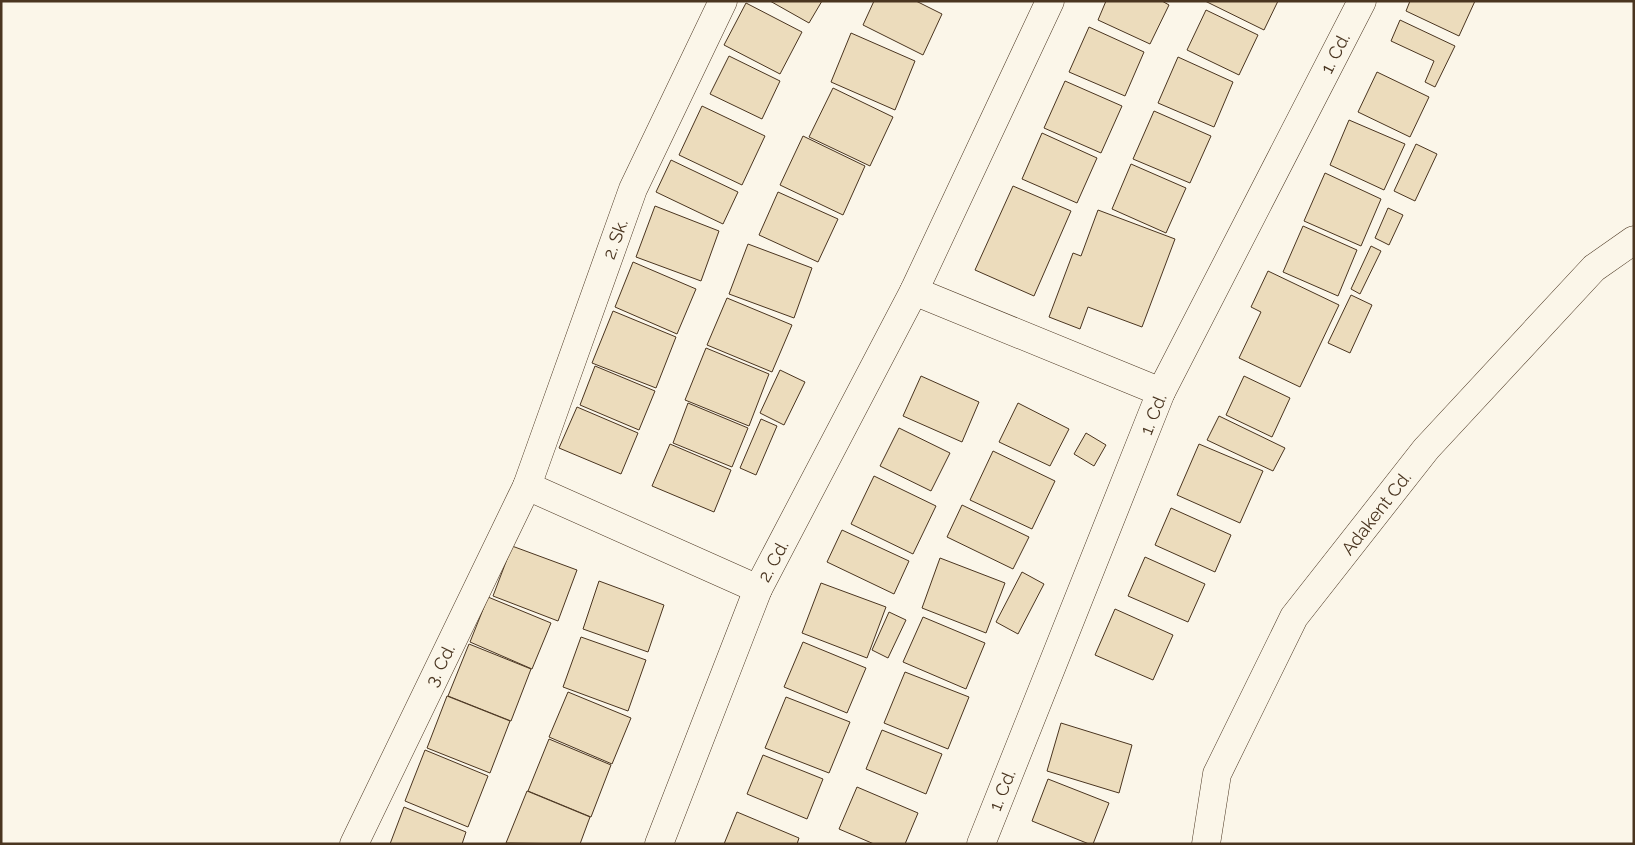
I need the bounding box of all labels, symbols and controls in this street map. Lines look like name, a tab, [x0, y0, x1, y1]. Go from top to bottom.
street label: 1. Cd.	[1316, 29, 1354, 77]
street label: 2. Sk.	[598, 216, 632, 262]
street label: 1. Cd.	[1135, 390, 1171, 438]
street label: Adakent Cd.	[1337, 467, 1415, 559]
street label: 2. Cd.	[753, 537, 793, 585]
street label: 3. Cd.	[421, 640, 459, 690]
street label: 1. Cd.	[984, 766, 1020, 814]

